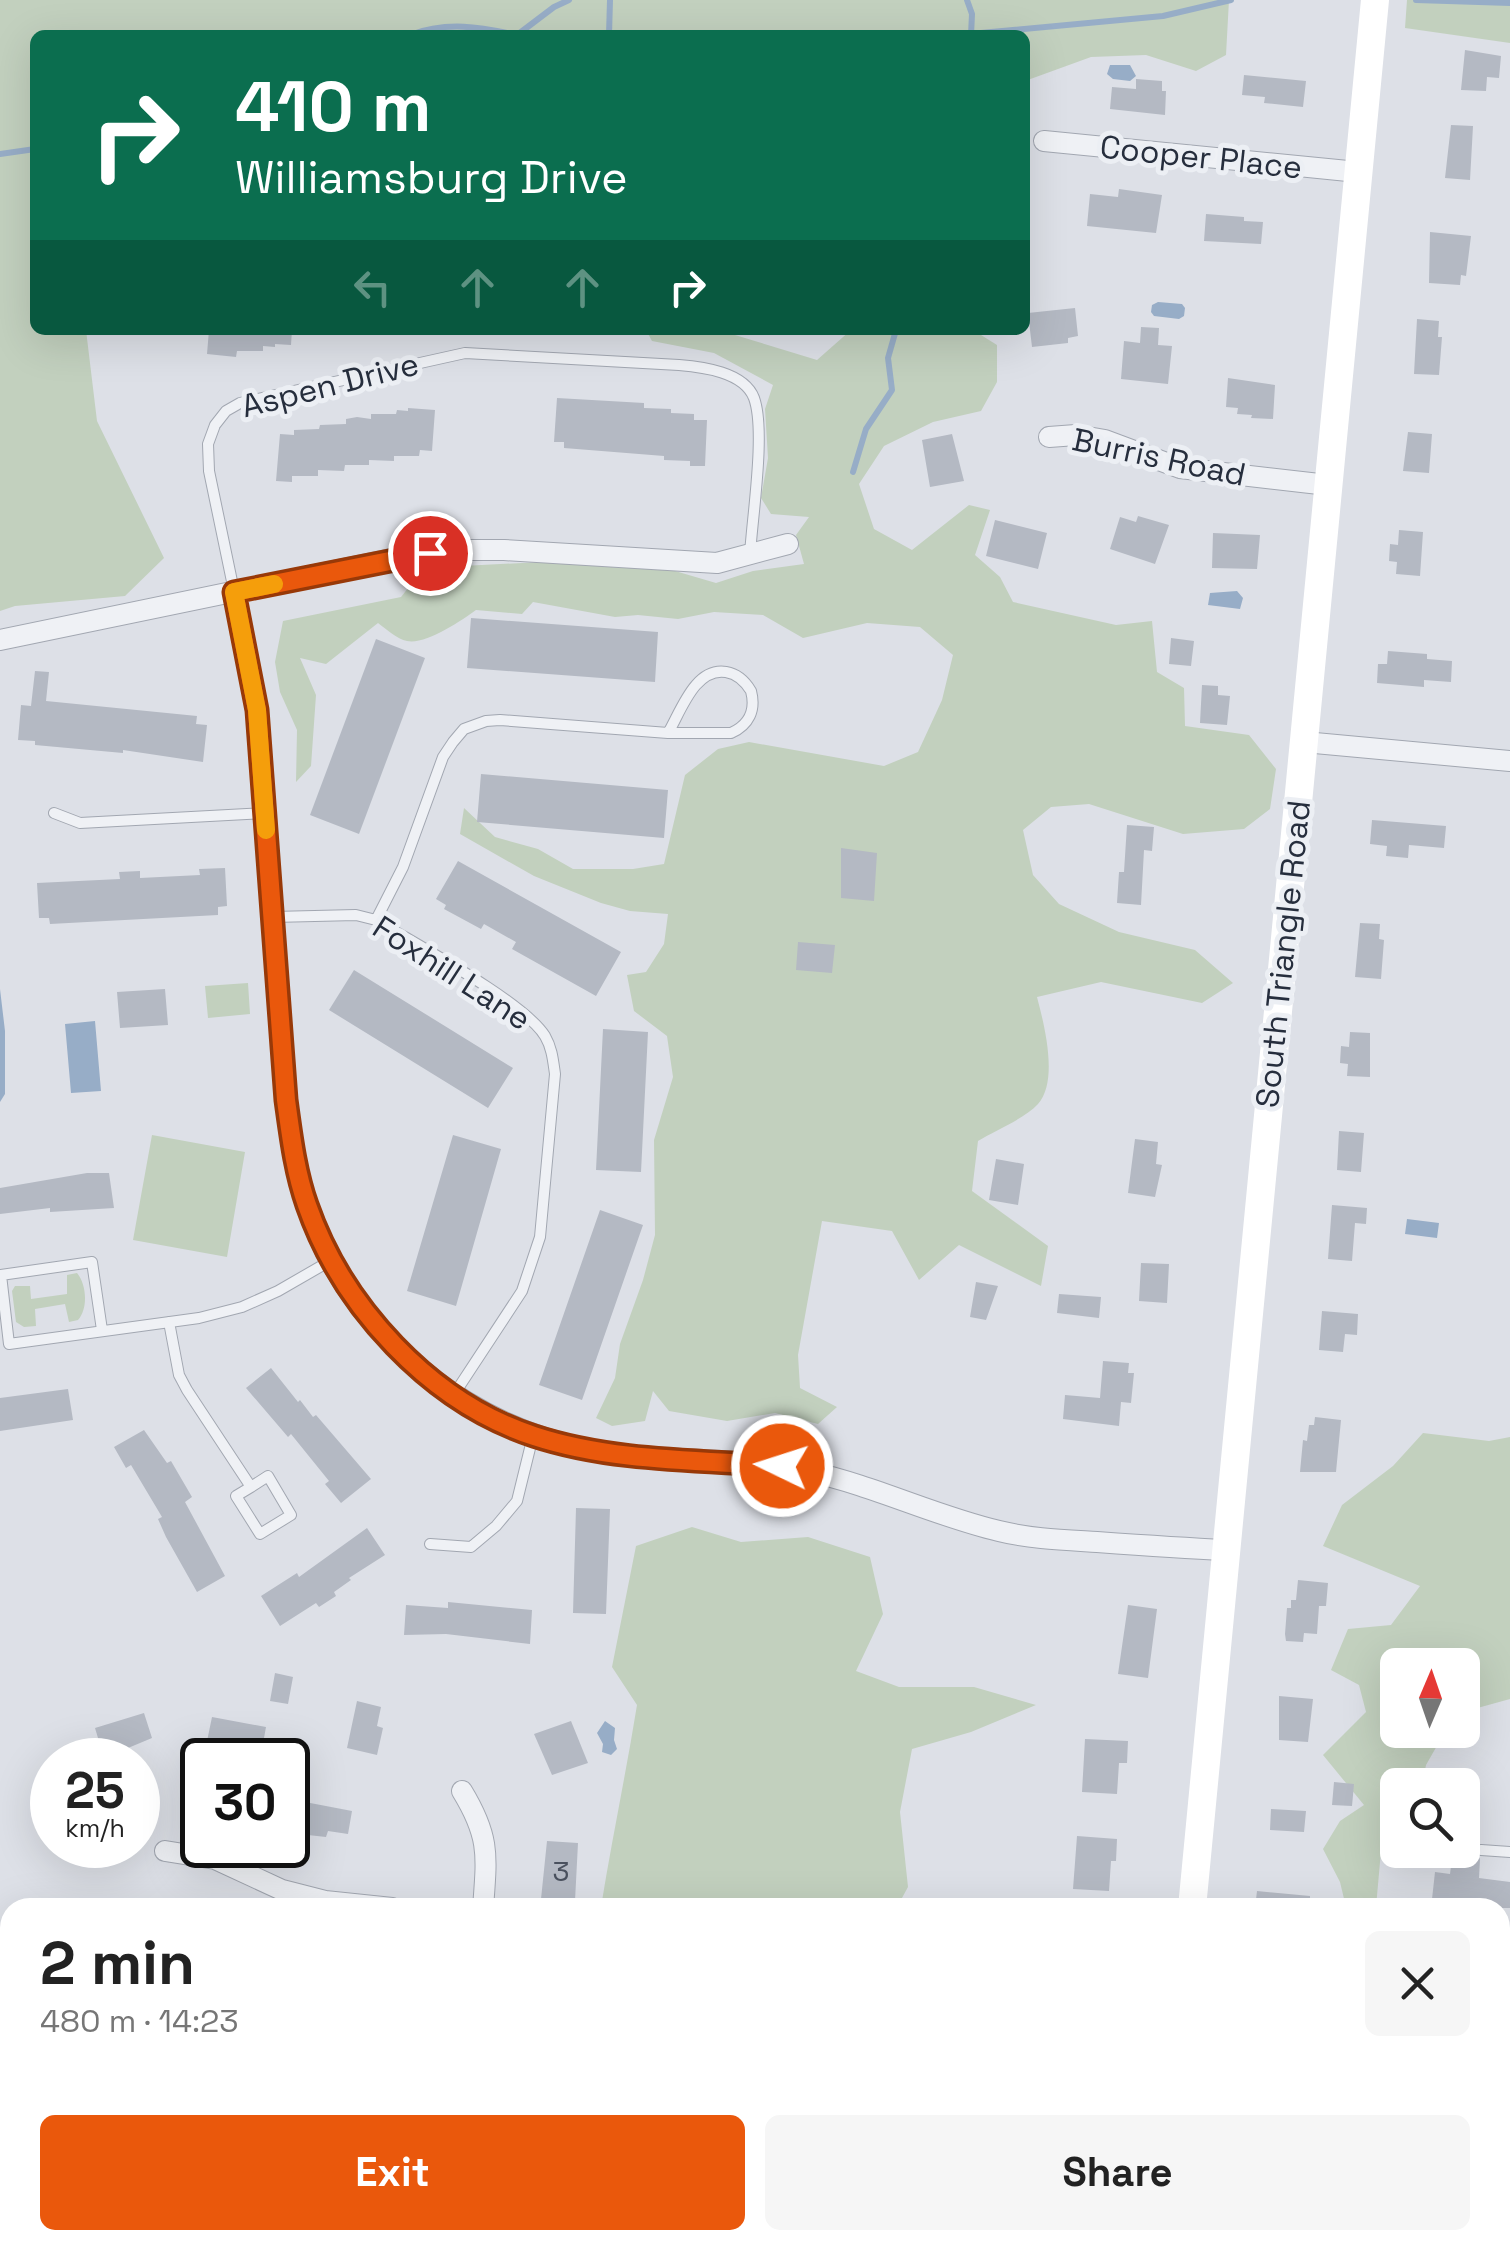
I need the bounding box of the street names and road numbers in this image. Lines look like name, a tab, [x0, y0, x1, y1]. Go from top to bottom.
street label: Cooper Place	[1098, 126, 1304, 188]
street label: Aspen Drive	[237, 344, 423, 426]
street label: Burris Road	[1069, 419, 1249, 495]
street label: South Triangle Road	[1247, 798, 1319, 1110]
street label: Foxhill Lane	[365, 907, 539, 1039]

